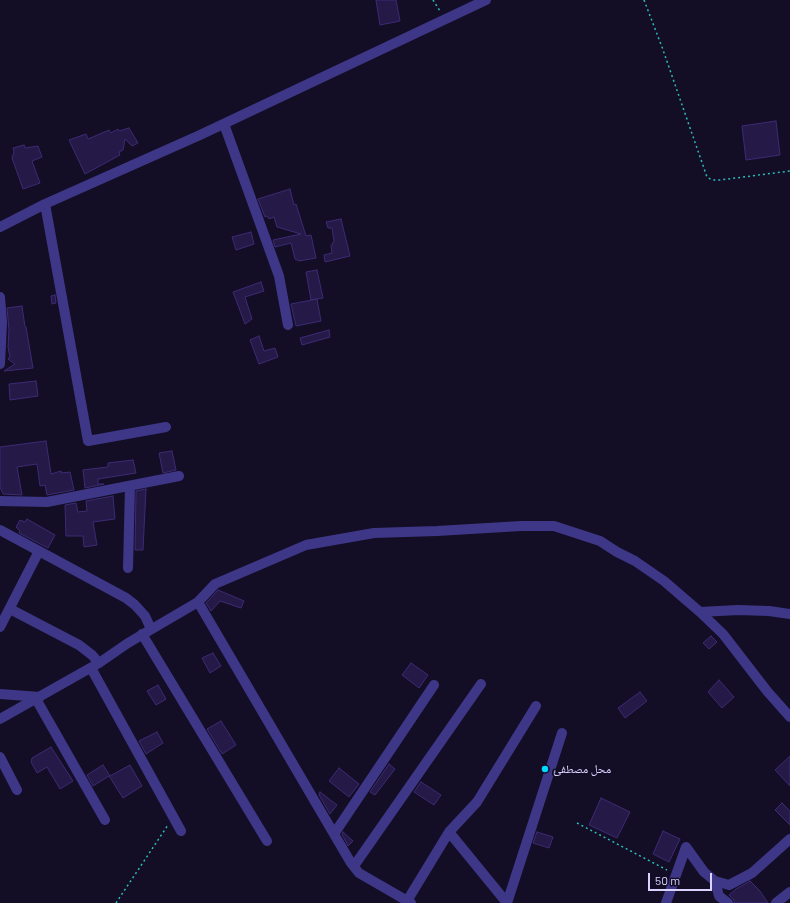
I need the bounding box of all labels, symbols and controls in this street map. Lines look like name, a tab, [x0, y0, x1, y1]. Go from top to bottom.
place label: محل مصطفئ	[553, 762, 611, 776]
marker: محل مصطفئ	[540, 764, 550, 774]
scale bar	[650, 865, 714, 891]
text: 50 m	[655, 873, 680, 887]

